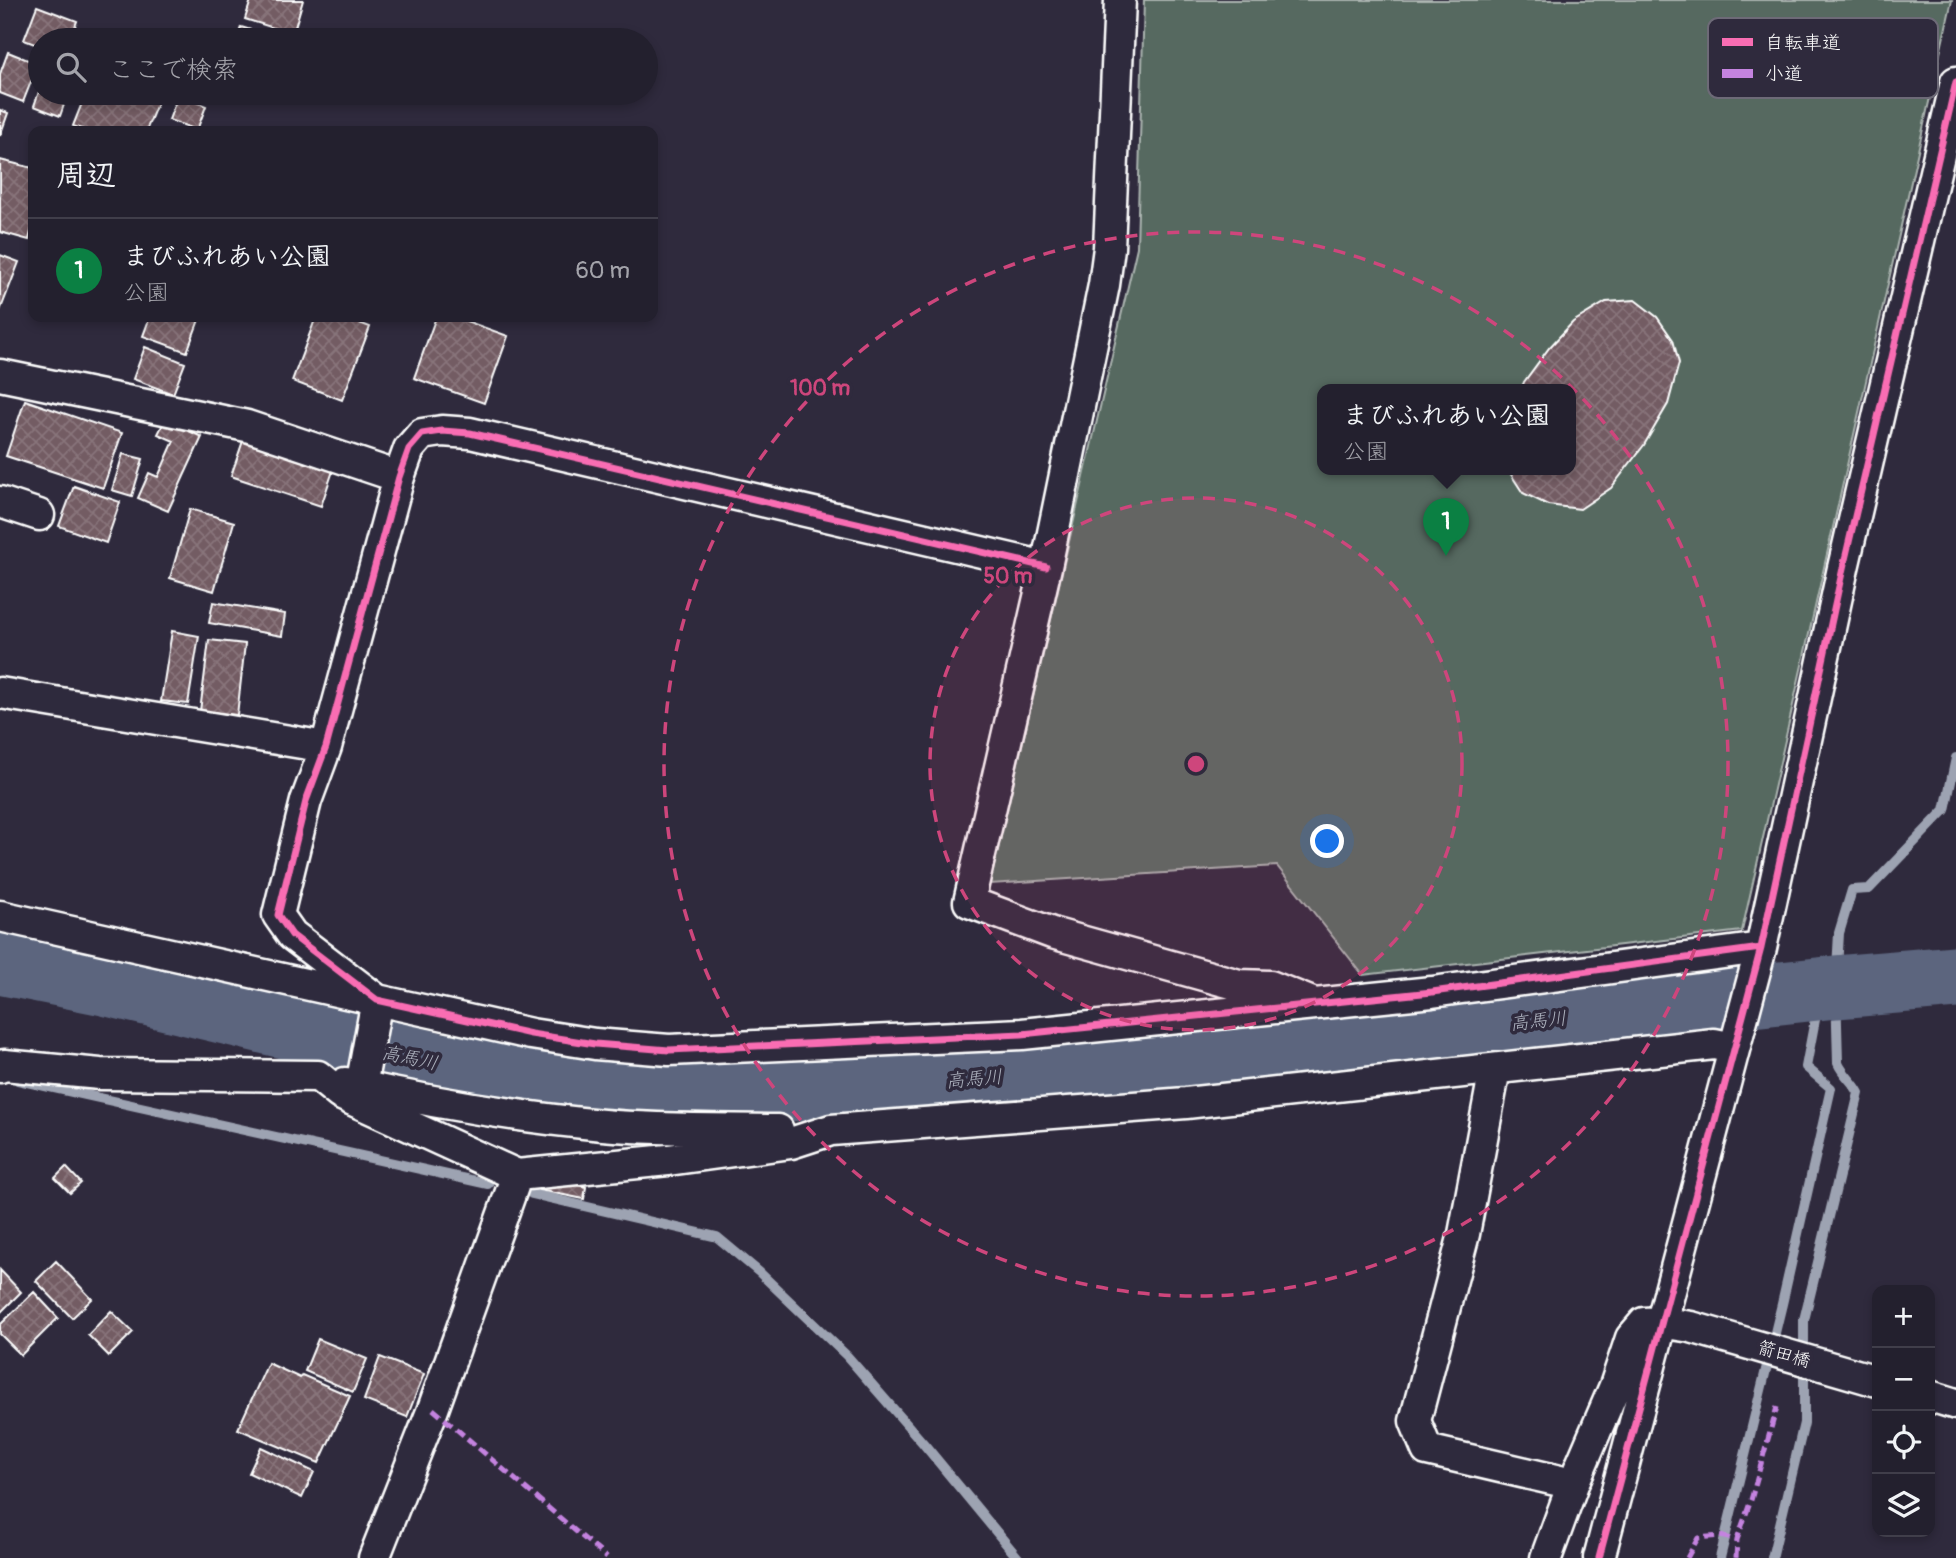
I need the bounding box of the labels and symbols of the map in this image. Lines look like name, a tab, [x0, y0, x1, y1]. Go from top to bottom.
legend	[1708, 18, 1938, 98]
text: 自転車道	[1765, 31, 1841, 55]
text: 小道	[1765, 62, 1803, 86]
text: 100 m	[790, 375, 850, 402]
pin: 1	[1423, 498, 1469, 556]
text: 50 m	[984, 563, 1033, 590]
centre of rings	[1184, 752, 1208, 776]
your location	[1310, 824, 1344, 858]
water label: 高馬川	[1508, 1006, 1568, 1036]
water label: 高馬川	[379, 1040, 440, 1076]
water label: 高馬川	[945, 1065, 1004, 1093]
street label: 箭田橋	[1755, 1336, 1813, 1373]

